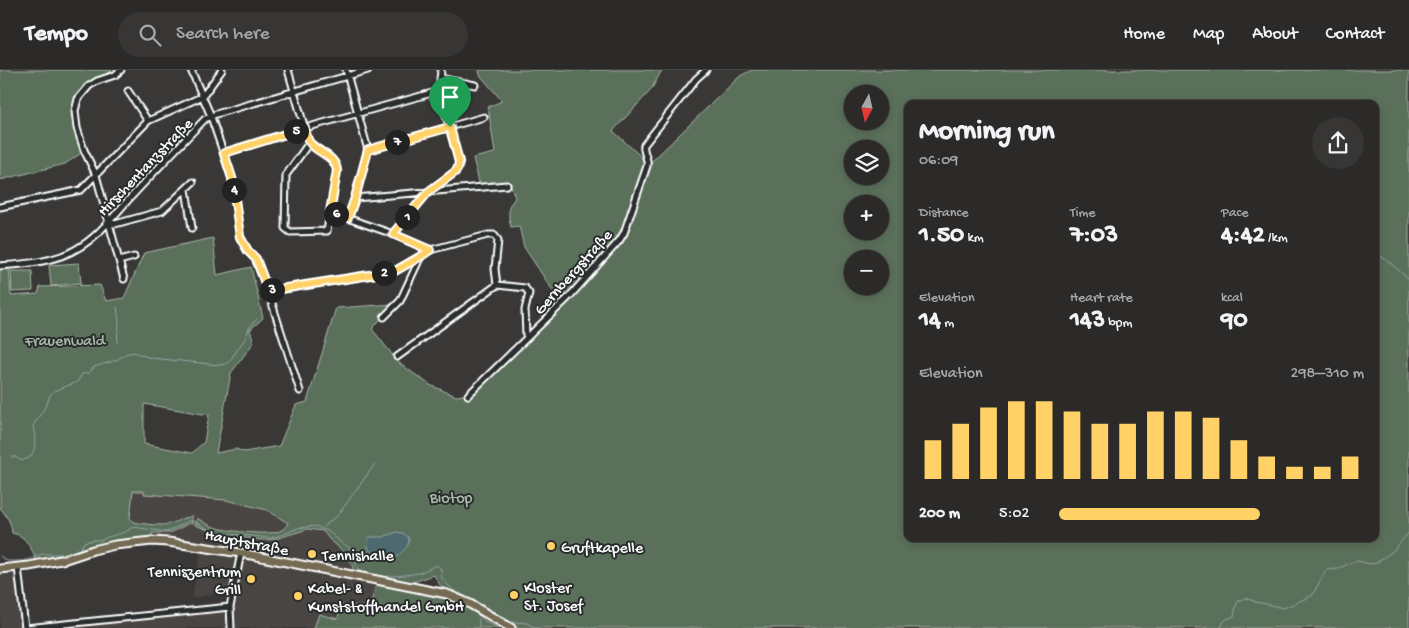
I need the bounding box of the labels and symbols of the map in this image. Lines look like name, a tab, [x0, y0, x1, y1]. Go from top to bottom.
pin	[429, 76, 471, 127]
north arrow	[844, 85, 889, 130]
street label: Hirschentanzstraße	[95, 115, 199, 221]
pin: 5	[284, 118, 308, 144]
pin: 7	[384, 130, 410, 154]
pin: 4	[222, 178, 246, 202]
pin: 6	[324, 202, 348, 226]
pin: 1	[394, 204, 420, 230]
street label: Gernbergstraße	[531, 226, 618, 320]
pin: 2	[372, 260, 396, 286]
pin: 3	[260, 278, 284, 302]
park label: Frauenwald	[24, 333, 107, 352]
park label: Biotop	[429, 490, 472, 509]
street label: Hauptstraße	[203, 527, 291, 562]
marker: Gruftkapelle	[545, 540, 557, 552]
place label: Gruftkapelle	[561, 540, 644, 559]
marker: Tennishalle	[306, 548, 318, 560]
place label: Tennishalle	[321, 548, 395, 567]
place label: Tenniszentrum Grill	[147, 564, 242, 601]
marker: Tenniszentrum Grill	[245, 573, 257, 585]
place label: Kloster St. Josef	[524, 580, 584, 617]
place label: Kabel- & Kunststoffhandel GmbH	[308, 581, 465, 618]
marker: Kloster St. Josef	[508, 589, 520, 601]
marker: Kabel- & Kunststoffhandel GmbH	[292, 590, 304, 602]

